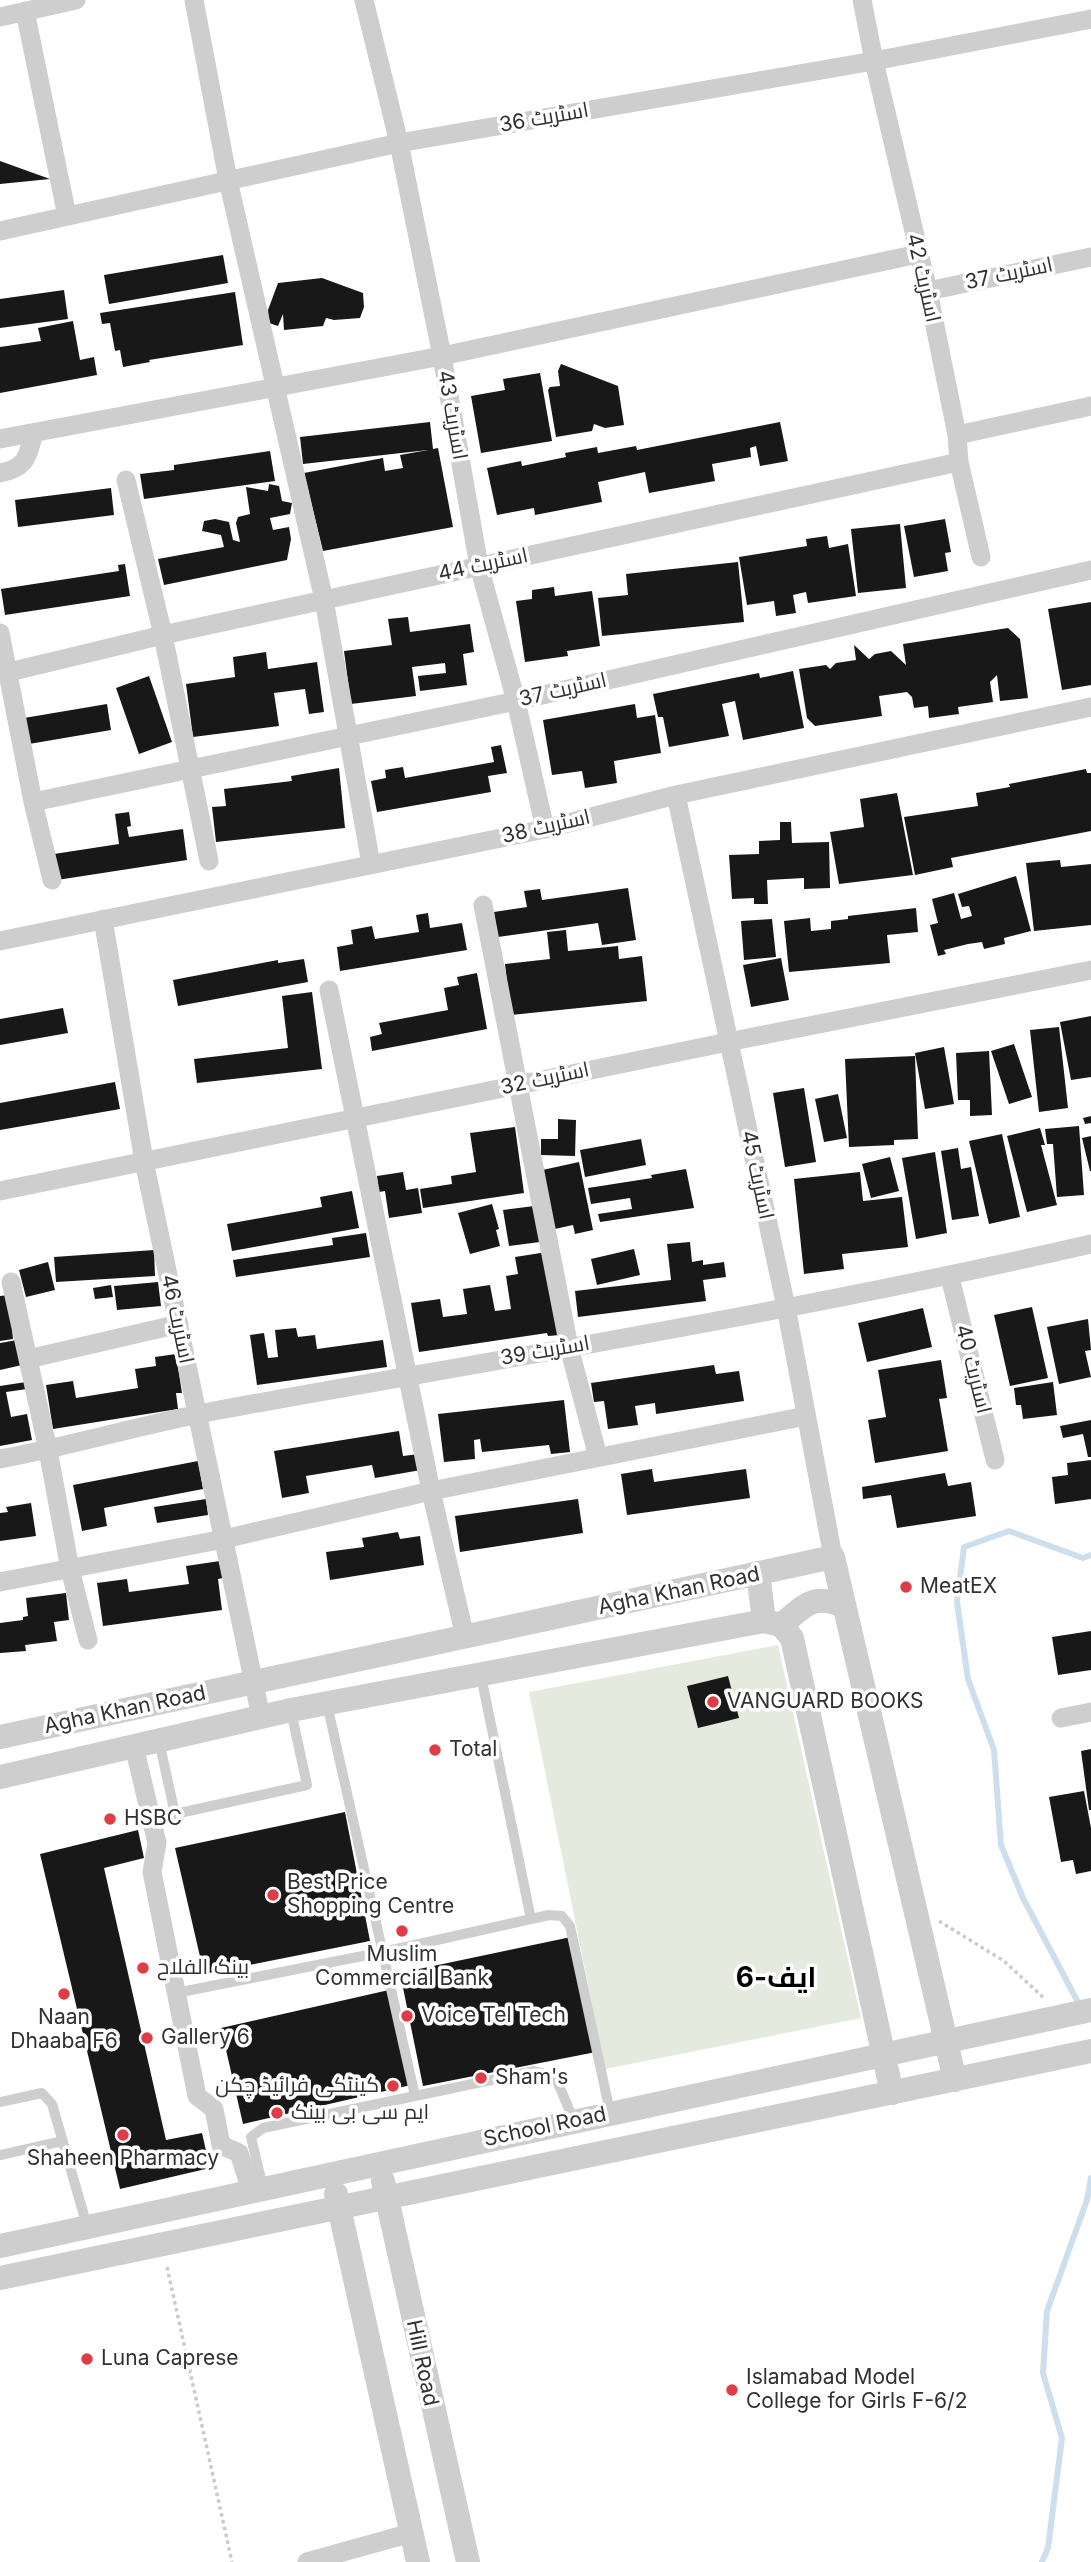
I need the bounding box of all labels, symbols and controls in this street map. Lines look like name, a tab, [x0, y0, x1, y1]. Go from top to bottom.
street label: اسٹریٹ 36	[497, 98, 591, 138]
street label: اسٹریٹ 42	[901, 231, 945, 325]
street label: اسٹریٹ 37	[963, 252, 1055, 296]
street label: اسٹریٹ 43	[432, 368, 472, 462]
street label: اسٹریٹ 44	[436, 543, 530, 587]
street label: اسٹریٹ 37	[517, 668, 609, 712]
street label: اسٹریٹ 38	[499, 805, 593, 849]
street label: اسٹریٹ 32	[498, 1057, 592, 1101]
street label: اسٹریٹ 45	[735, 1128, 779, 1222]
street label: اسٹریٹ 46	[155, 1272, 199, 1366]
street label: اسٹریٹ 40	[950, 1322, 996, 1416]
street label: اسٹریٹ 39	[498, 1331, 592, 1371]
street label: Agha Khan Road	[596, 1562, 762, 1620]
place label: MeatEX	[920, 1574, 997, 1600]
marker: MeatEX	[898, 1579, 914, 1595]
street label: Agha Khan Road	[42, 1681, 208, 1739]
place label: VANGUARD BOOKS	[727, 1689, 924, 1715]
marker: VANGUARD BOOKS	[705, 1694, 721, 1710]
place label: Total	[449, 1737, 497, 1763]
marker: Total	[427, 1742, 443, 1758]
place label: HSBC	[124, 1806, 182, 1832]
marker: HSBC	[102, 1811, 118, 1827]
place label: Best Price Shopping Centre	[287, 1870, 454, 1920]
marker: Best Price Shopping Centre	[265, 1887, 281, 1903]
marker: Muslim Commercial Bank	[394, 1923, 410, 1939]
place label: Muslim Commercial Bank	[315, 1942, 489, 1992]
place label: بینک الفلاح	[157, 1955, 249, 1981]
marker: بینک الفلاح	[135, 1960, 151, 1976]
district label: ایف-6	[736, 1962, 816, 1996]
marker: Naan Dhaaba F6	[56, 1986, 72, 2002]
place label: Voice Tel Tech	[421, 2003, 566, 2029]
place label: Naan Dhaaba F6	[10, 2005, 118, 2055]
marker: Voice Tel Tech	[399, 2008, 415, 2024]
place label: Gallery 6	[161, 2025, 250, 2051]
marker: Gallery 6	[139, 2030, 155, 2046]
place label: Sham's	[495, 2065, 568, 2091]
marker: Sham's	[473, 2070, 489, 2086]
place label: کینٹکی فرائیڈ چکن	[215, 2073, 379, 2099]
marker: کینٹکی فرائیڈ چکن	[385, 2078, 401, 2094]
place label: ایم سی بی بینک	[291, 2100, 429, 2126]
street label: School Road	[481, 2102, 609, 2152]
marker: ایم سی بی بینک	[269, 2105, 285, 2121]
marker: Shaheen Pharmacy	[115, 2127, 131, 2143]
place label: Shaheen Pharmacy	[27, 2146, 219, 2172]
street label: Hill Road	[401, 2318, 443, 2408]
place label: Luna Caprese	[101, 2346, 239, 2372]
marker: Luna Caprese	[79, 2351, 95, 2367]
place label: Islamabad Model College for Girls F-6/2	[746, 2365, 967, 2415]
marker: Islamabad Model College for Girls F-6/2	[724, 2382, 740, 2398]

